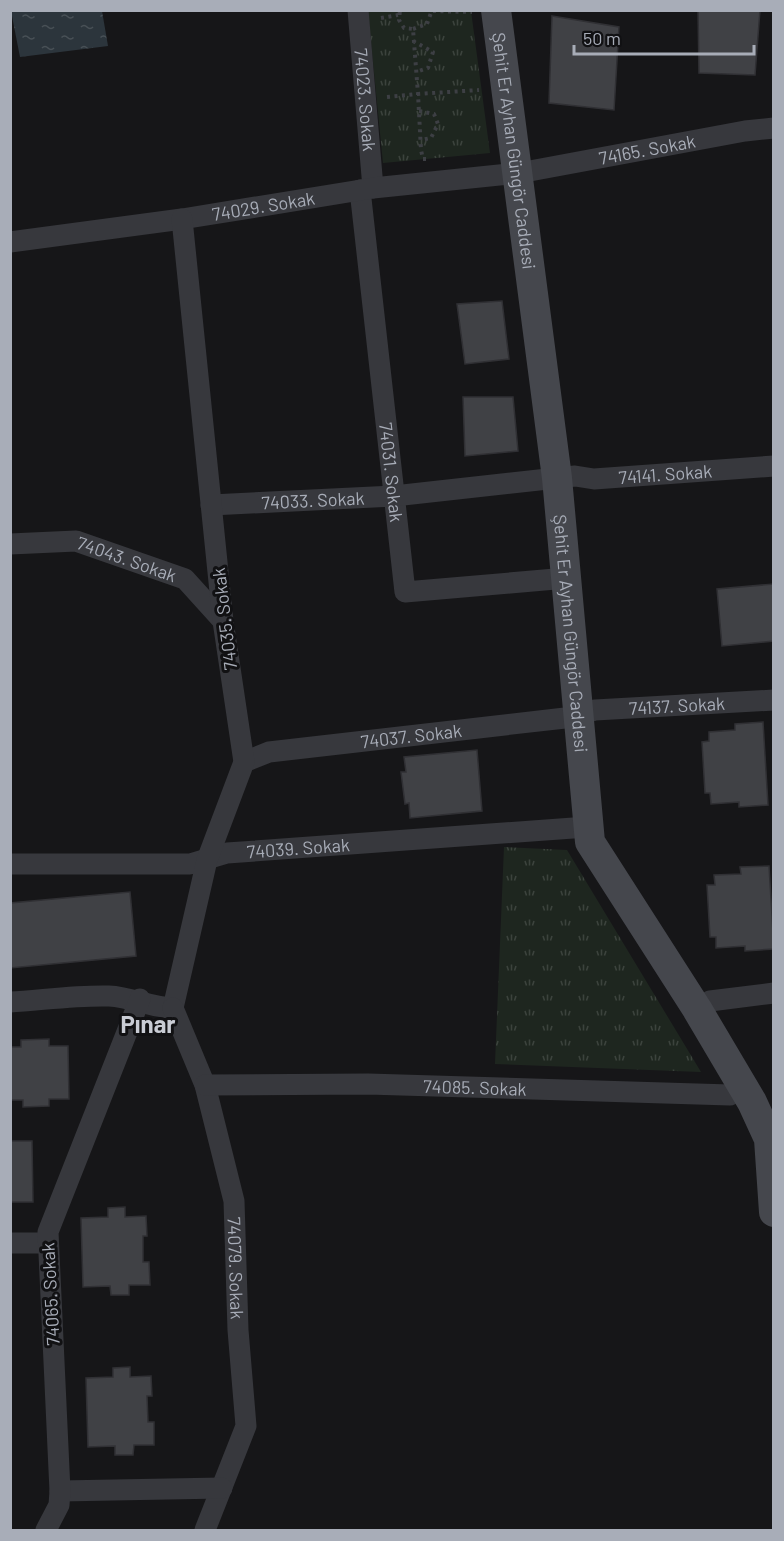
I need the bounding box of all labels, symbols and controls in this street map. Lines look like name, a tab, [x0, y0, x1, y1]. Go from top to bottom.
scale bar	[574, 18, 754, 56]
text: 50 m	[583, 27, 621, 49]
street label: Şehit Er Ayhan Güngör Caddesi	[488, 31, 541, 271]
street label: 74023. Sokak	[350, 47, 381, 152]
street label: 74165. Sokak	[597, 129, 697, 169]
street label: 74029. Sokak	[210, 187, 316, 225]
street label: 74031. Sokak	[375, 421, 408, 523]
street label: 74141. Sokak	[618, 460, 713, 488]
street label: 74033. Sokak	[261, 486, 365, 514]
street label: Şehit Er Ayhan Güngör Caddesi	[549, 513, 593, 753]
street label: 74043. Sokak	[74, 531, 180, 586]
street label: 74035. Sokak	[207, 566, 241, 672]
street label: 74137. Sokak	[628, 692, 726, 719]
street label: 74037. Sokak	[359, 719, 463, 752]
street label: 74039. Sokak	[246, 833, 351, 863]
district label: Pınar	[120, 1009, 176, 1038]
street label: 74085. Sokak	[423, 1075, 527, 1100]
street label: 74079. Sokak	[223, 1216, 249, 1320]
street label: 74065. Sokak	[36, 1242, 64, 1346]

